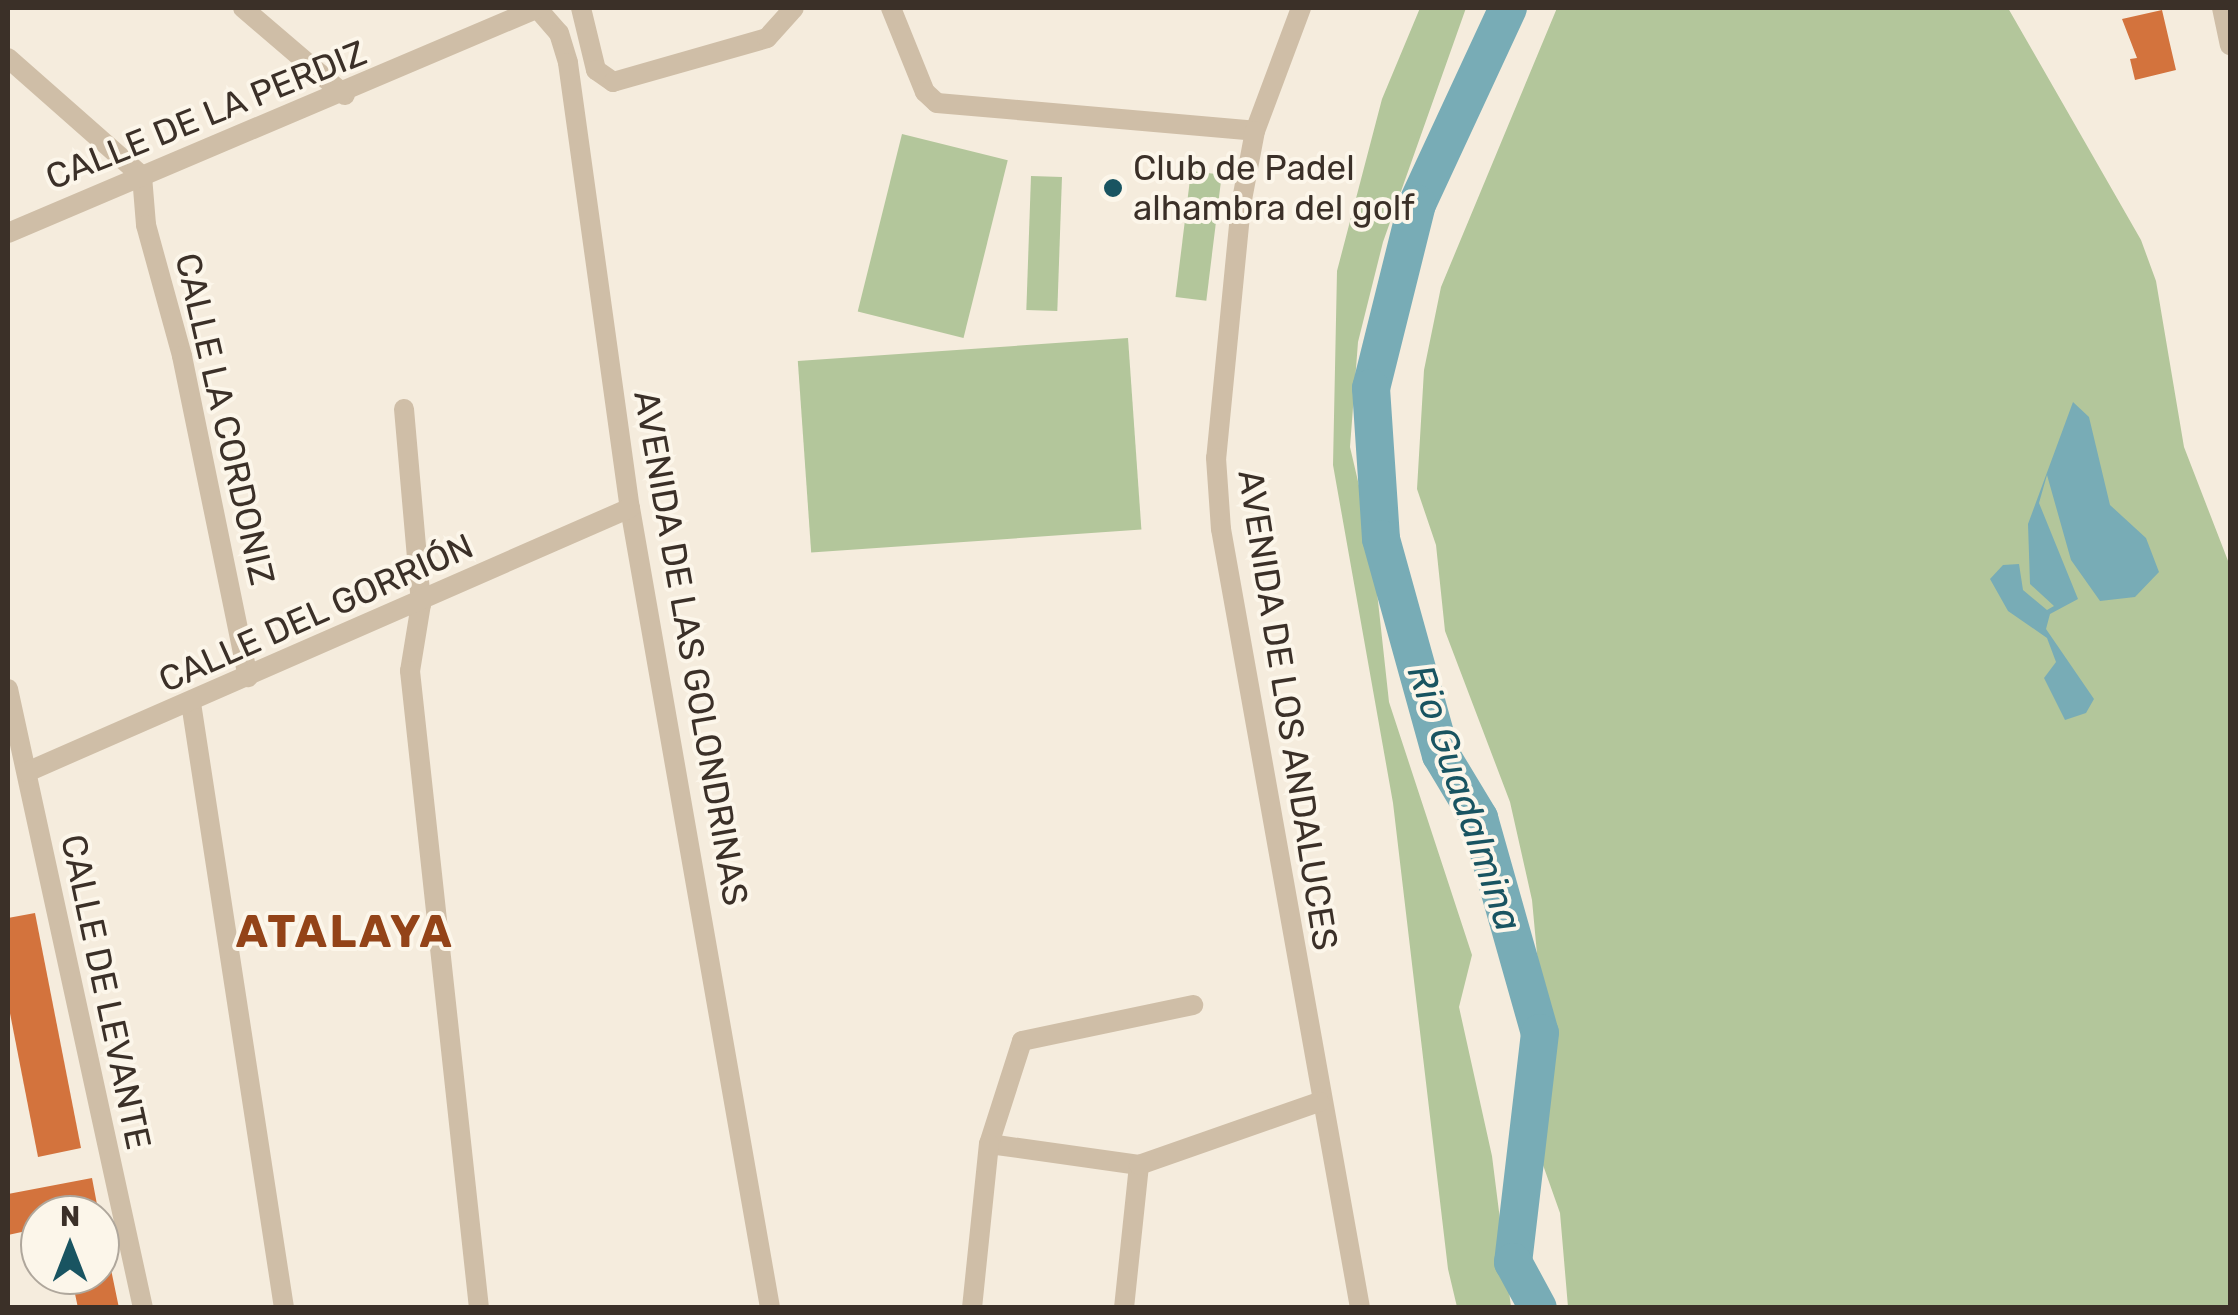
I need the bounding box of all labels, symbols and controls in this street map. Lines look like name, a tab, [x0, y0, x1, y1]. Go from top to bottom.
street label: CALLE DE LA PERDIZ	[39, 31, 373, 199]
place label: Club de Padel alhambra del golf	[1133, 147, 1415, 229]
marker: Club de Padel alhambra del golf	[1102, 177, 1124, 199]
street label: CALLE LA CORDONIZ	[166, 249, 284, 589]
street label: AVENIDA DE LAS GOLONDRINAS	[625, 387, 757, 909]
street label: AVENIDA DE LOS ANDALUCES	[1229, 466, 1347, 954]
street label: CALLE DEL GORRIÓN	[152, 525, 480, 701]
water label: Rio Guadalmina	[1397, 659, 1531, 937]
street label: CALLE DE LEVANTE	[52, 831, 160, 1153]
district label: ATALAYA	[236, 905, 454, 959]
north arrow	[20, 1195, 120, 1295]
text: N	[60, 1200, 80, 1233]

